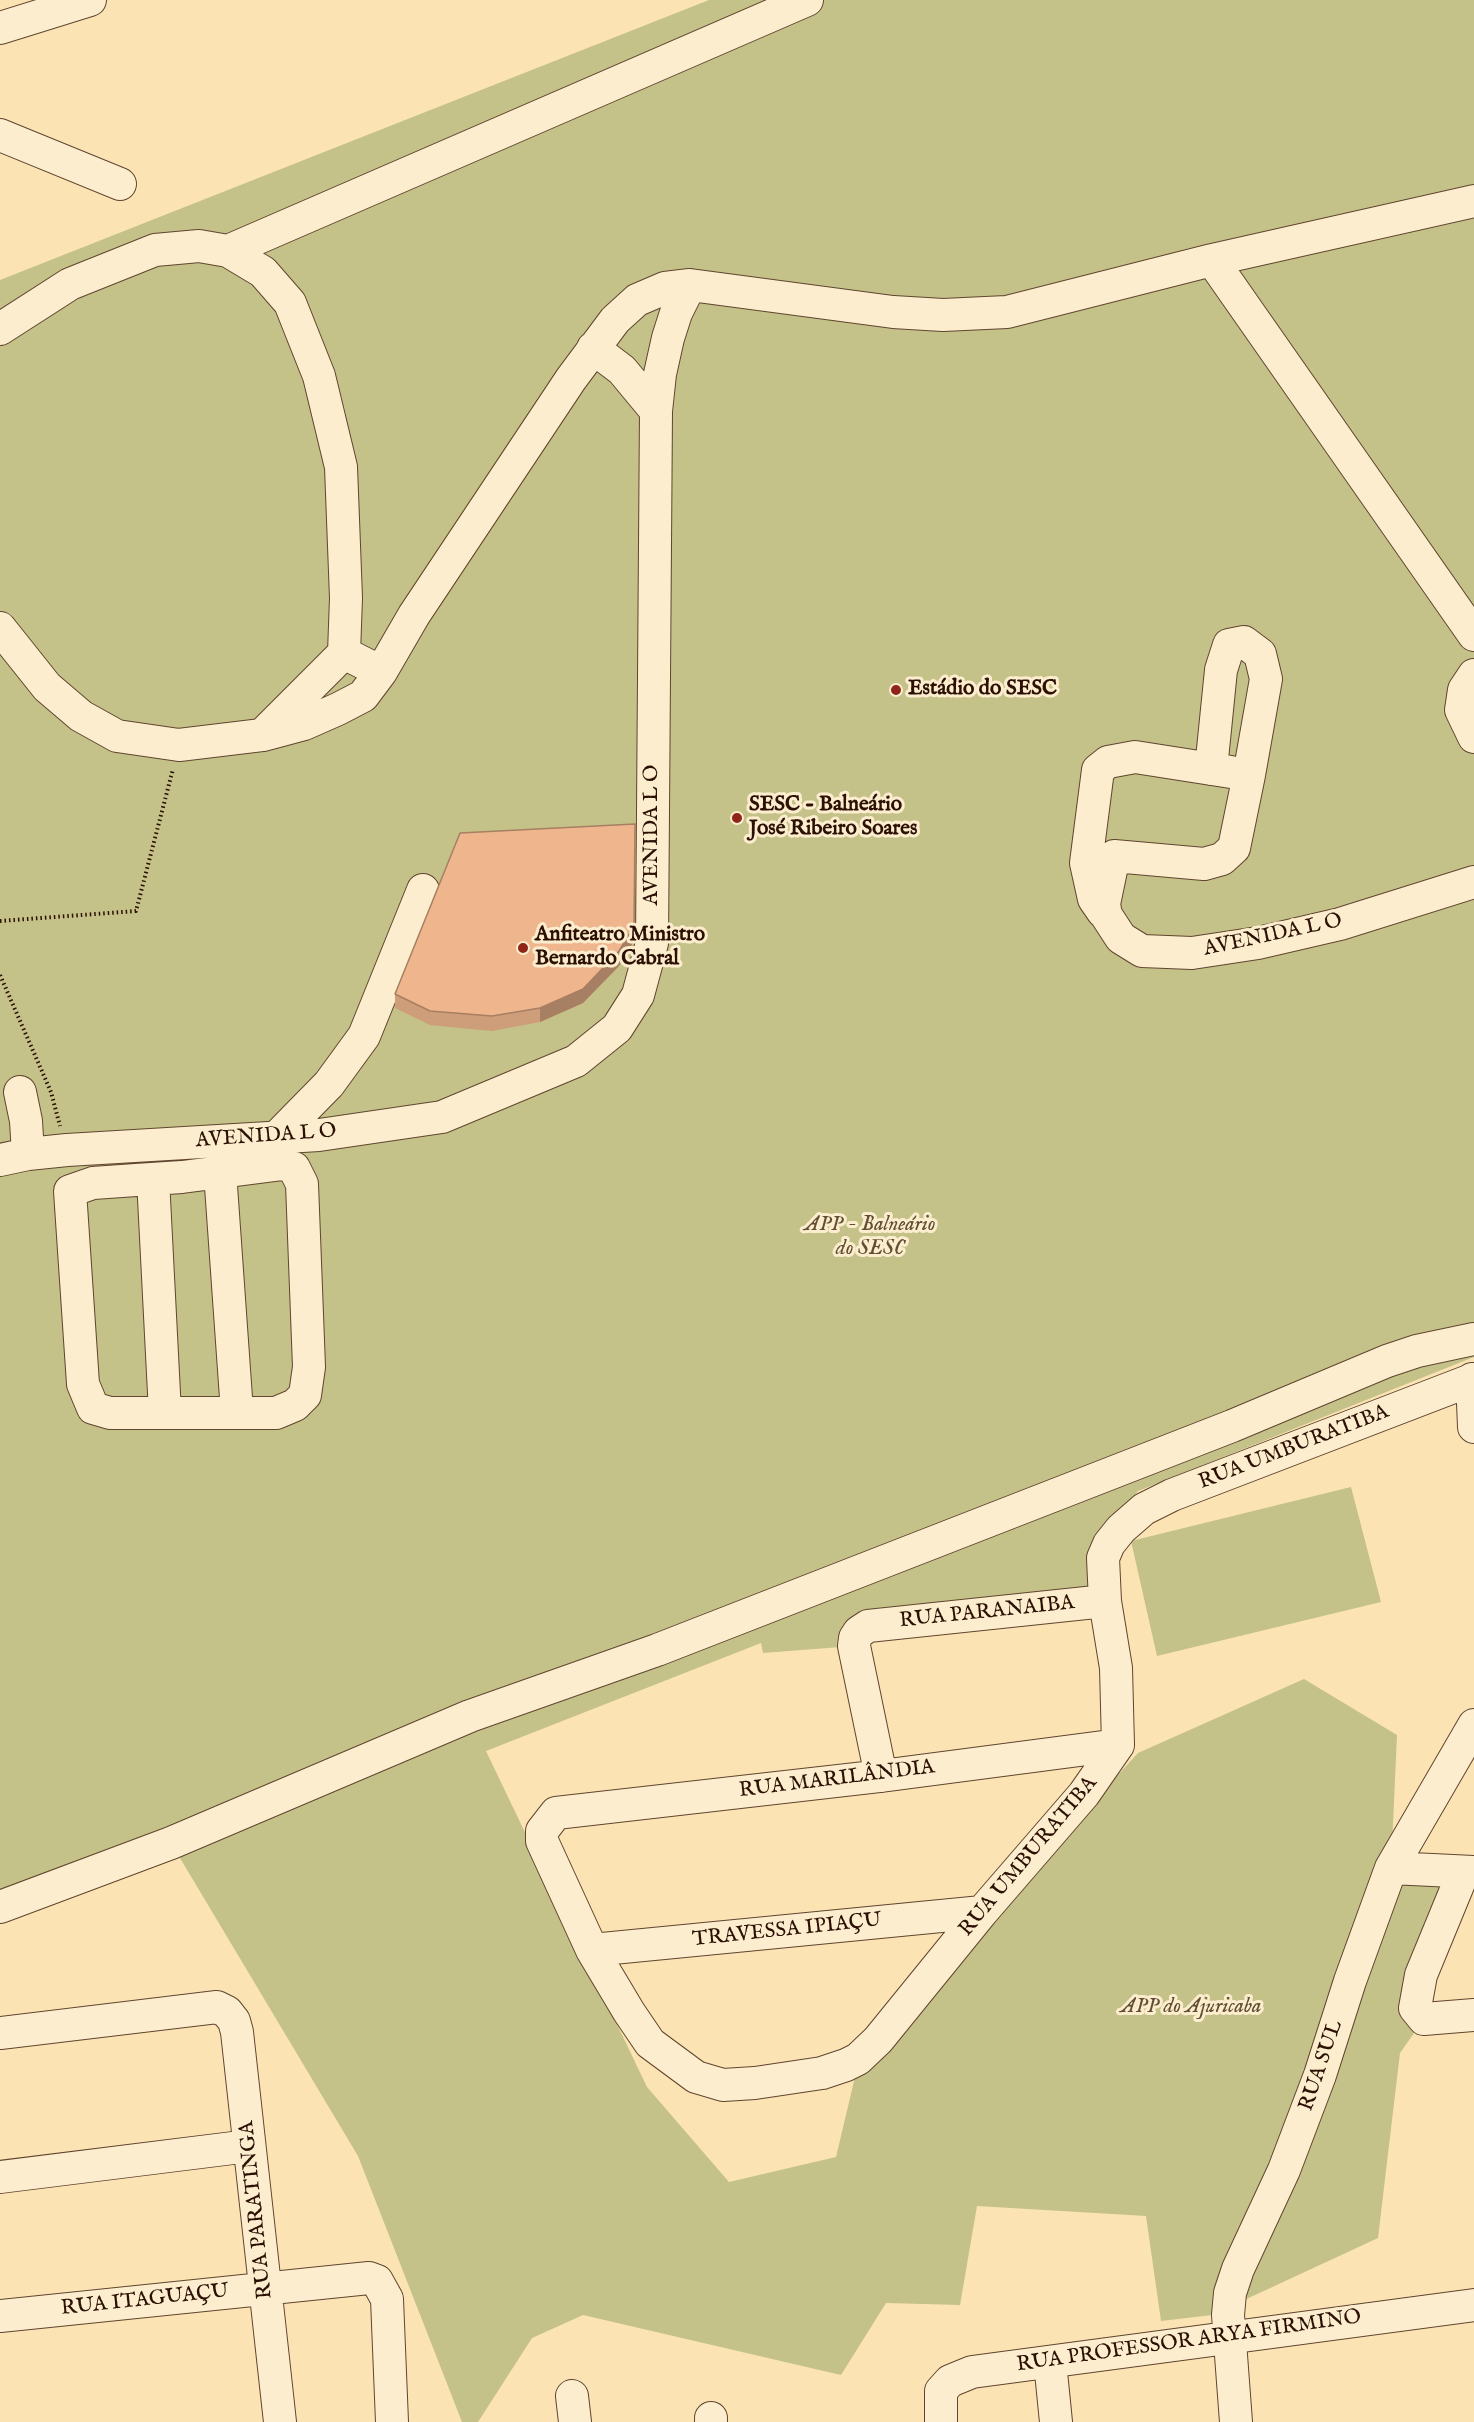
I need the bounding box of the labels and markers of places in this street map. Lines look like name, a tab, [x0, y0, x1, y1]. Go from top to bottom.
place label: Estádio do SESC	[908, 677, 1057, 703]
marker: Estádio do SESC	[889, 683, 903, 697]
place label: SESC - Balneário José Ribeiro Soares	[749, 793, 917, 843]
marker: SESC - Balneário José Ribeiro Soares	[730, 811, 744, 825]
place label: Anfiteatro Ministro Bernardo Cabral	[535, 923, 705, 973]
marker: Anfiteatro Ministro Bernardo Cabral	[516, 941, 530, 955]

